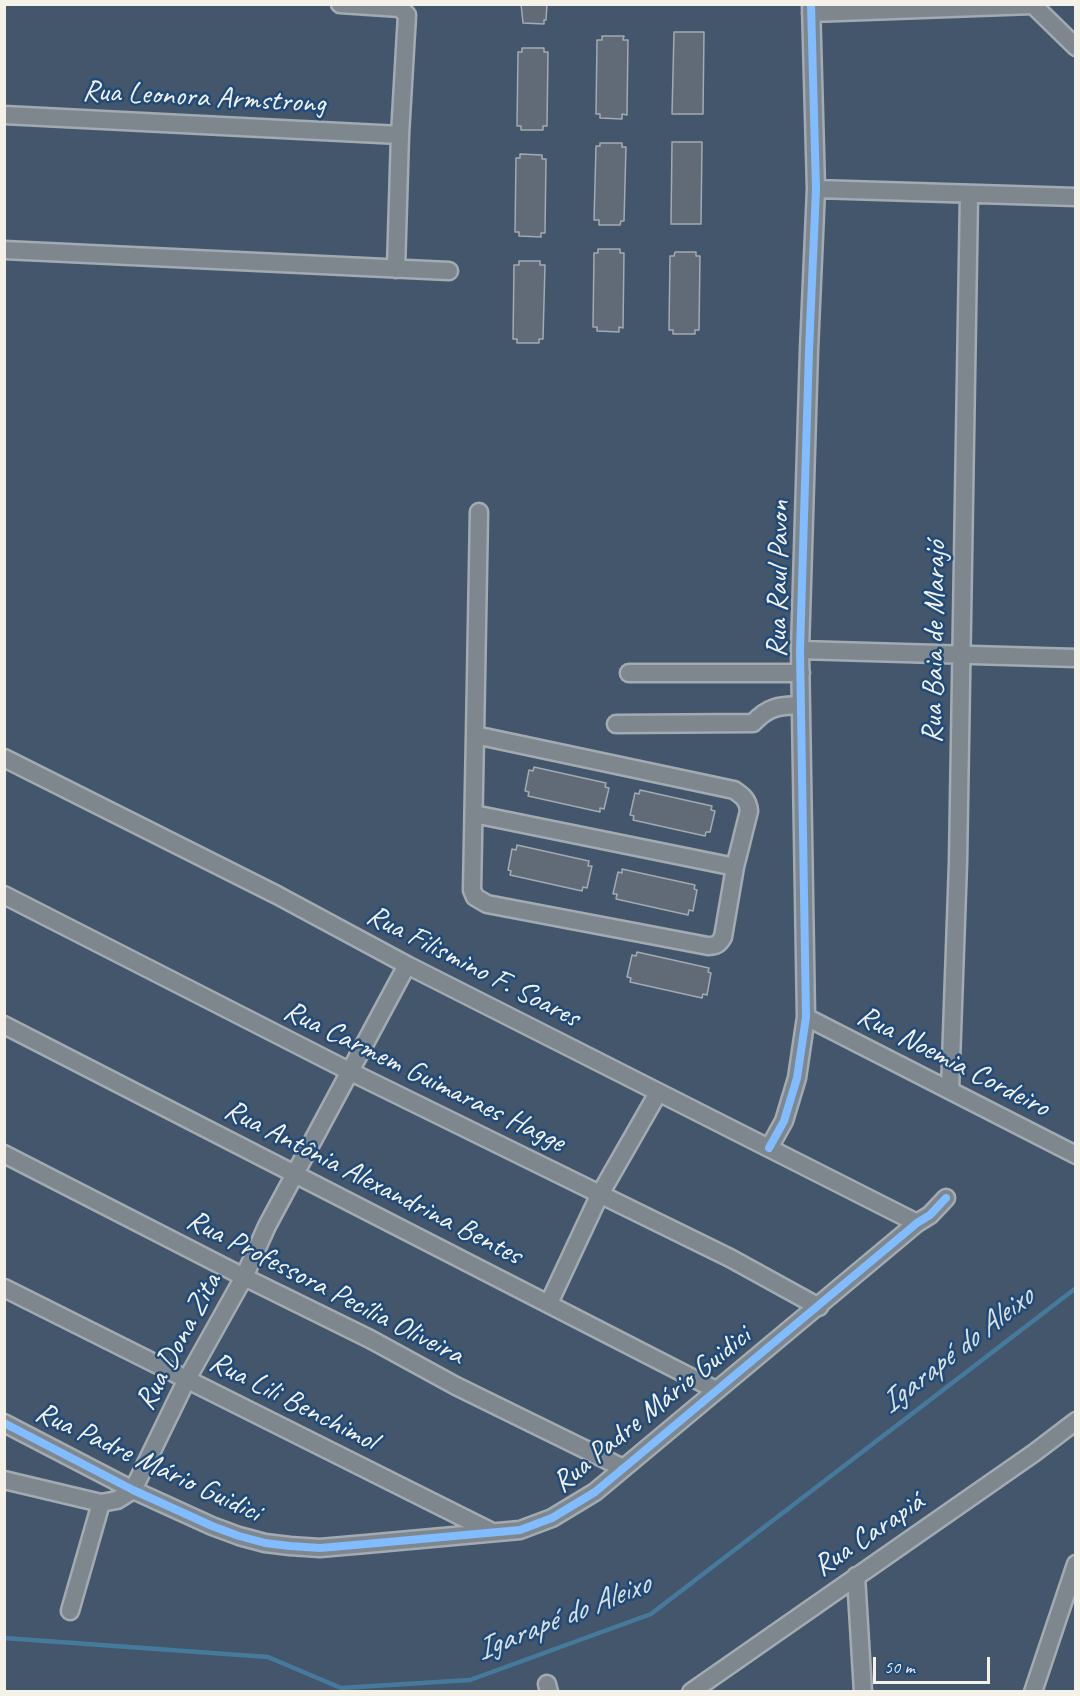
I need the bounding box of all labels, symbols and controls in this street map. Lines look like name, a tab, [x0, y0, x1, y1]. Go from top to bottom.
street label: Rua Leonora Armstrong	[81, 74, 327, 122]
street label: Rua Raul Pavon	[760, 500, 798, 658]
street label: Rua Baia de Marajó	[915, 540, 955, 744]
street label: Rua Filismino F. Soares	[360, 898, 586, 1036]
street label: Rua Carmem Guimaraes Hagge	[277, 993, 571, 1161]
street label: Rua Noemia Cordeiro	[851, 998, 1055, 1126]
street label: Rua Antônia Alexandrina Bentes	[218, 1092, 528, 1274]
street label: Rua Professora Pecília Oliveira	[180, 1202, 470, 1374]
street label: Rua Dona Zita	[128, 1267, 230, 1417]
water label: Igarapé do Aleixo	[873, 1279, 1041, 1423]
street label: Rua Padre Mário Guidici	[545, 1319, 759, 1501]
street label: Rua Lili Benchimol	[203, 1344, 383, 1460]
street label: Rua Padre Mário Guidici	[29, 1395, 267, 1531]
street label: Rua Carapiá	[807, 1485, 931, 1585]
water label: Igarapé do Aleixo	[470, 1566, 656, 1670]
scale bar	[876, 1645, 993, 1683]
text: 50 m	[884, 1656, 915, 1678]

